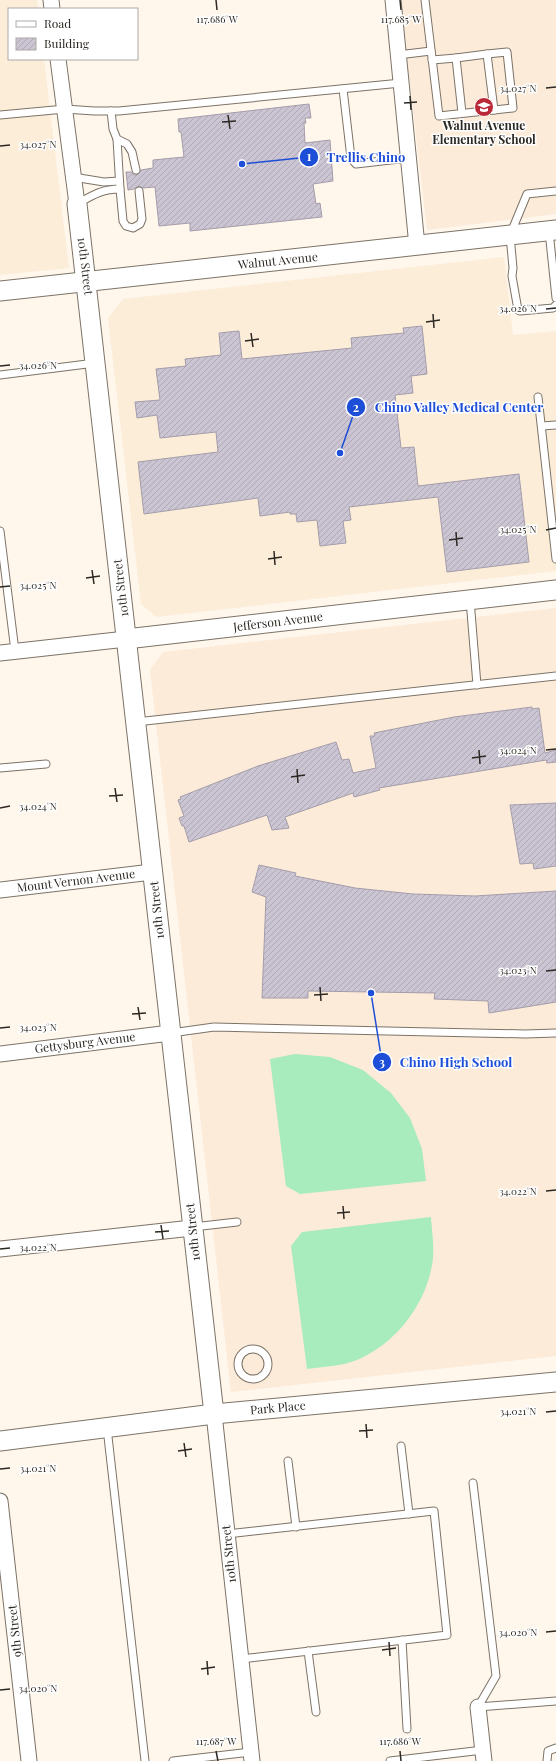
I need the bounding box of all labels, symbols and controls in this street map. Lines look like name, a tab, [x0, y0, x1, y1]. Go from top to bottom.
legend	[8, 8, 138, 60]
text: 117.686°W	[196, 12, 239, 26]
text: 117.685°W	[381, 12, 422, 26]
text: Road	[44, 15, 71, 31]
text: Building	[44, 35, 90, 51]
text: 34.027°N	[499, 81, 537, 95]
school or university icon: Walnut Avenue Elementary School	[473, 96, 495, 118]
place label: Walnut Avenue Elementary School	[432, 117, 536, 147]
text: 34.027°N	[19, 137, 57, 151]
callout: Trellis Chino	[299, 145, 414, 170]
text: 1	[307, 148, 312, 164]
text: Trellis Chino	[327, 148, 405, 165]
street label: 10th Street	[75, 236, 98, 296]
street label: Walnut Avenue	[236, 248, 319, 272]
text: 34.026°N	[499, 301, 537, 315]
text: 34.026°N	[19, 358, 57, 372]
callout: Chino Valley Medical Center	[346, 395, 552, 420]
text: Chino Valley Medical Center	[375, 398, 543, 415]
text: 2	[353, 399, 359, 415]
text: 34.025°N	[499, 522, 537, 536]
street label: 10th Street	[108, 558, 131, 618]
text: 34.025°N	[19, 578, 57, 592]
street label: Jefferson Avenue	[231, 608, 324, 635]
text: 34.024°N	[499, 743, 537, 757]
text: 34.024°N	[19, 799, 57, 813]
street label: Mount Vernon Avenue	[16, 865, 136, 895]
street label: 10th Street	[145, 880, 167, 940]
text: 34.023°N	[499, 963, 537, 977]
text: 34.023°N	[19, 1020, 57, 1034]
street label: Gettysburg Avenue	[34, 1028, 136, 1056]
callout: Chino High School	[372, 1050, 520, 1075]
text: Chino High School	[400, 1053, 512, 1070]
text: 3	[379, 1054, 385, 1070]
text: 34.022°N	[499, 1184, 537, 1198]
street label: 10th Street	[181, 1202, 203, 1262]
text: 34.022°N	[19, 1240, 57, 1254]
street label: Park Place	[249, 1397, 306, 1417]
text: 34.021°N	[500, 1404, 536, 1418]
text: 34.021°N	[20, 1461, 56, 1475]
street label: 10th Street	[217, 1524, 239, 1584]
street label: 9th Street	[3, 1603, 25, 1658]
text: 34.020°N	[499, 1625, 537, 1639]
text: 34.020°N	[19, 1681, 57, 1695]
text: 117.687°W	[196, 1734, 237, 1748]
text: 117.686°W	[379, 1734, 422, 1748]

